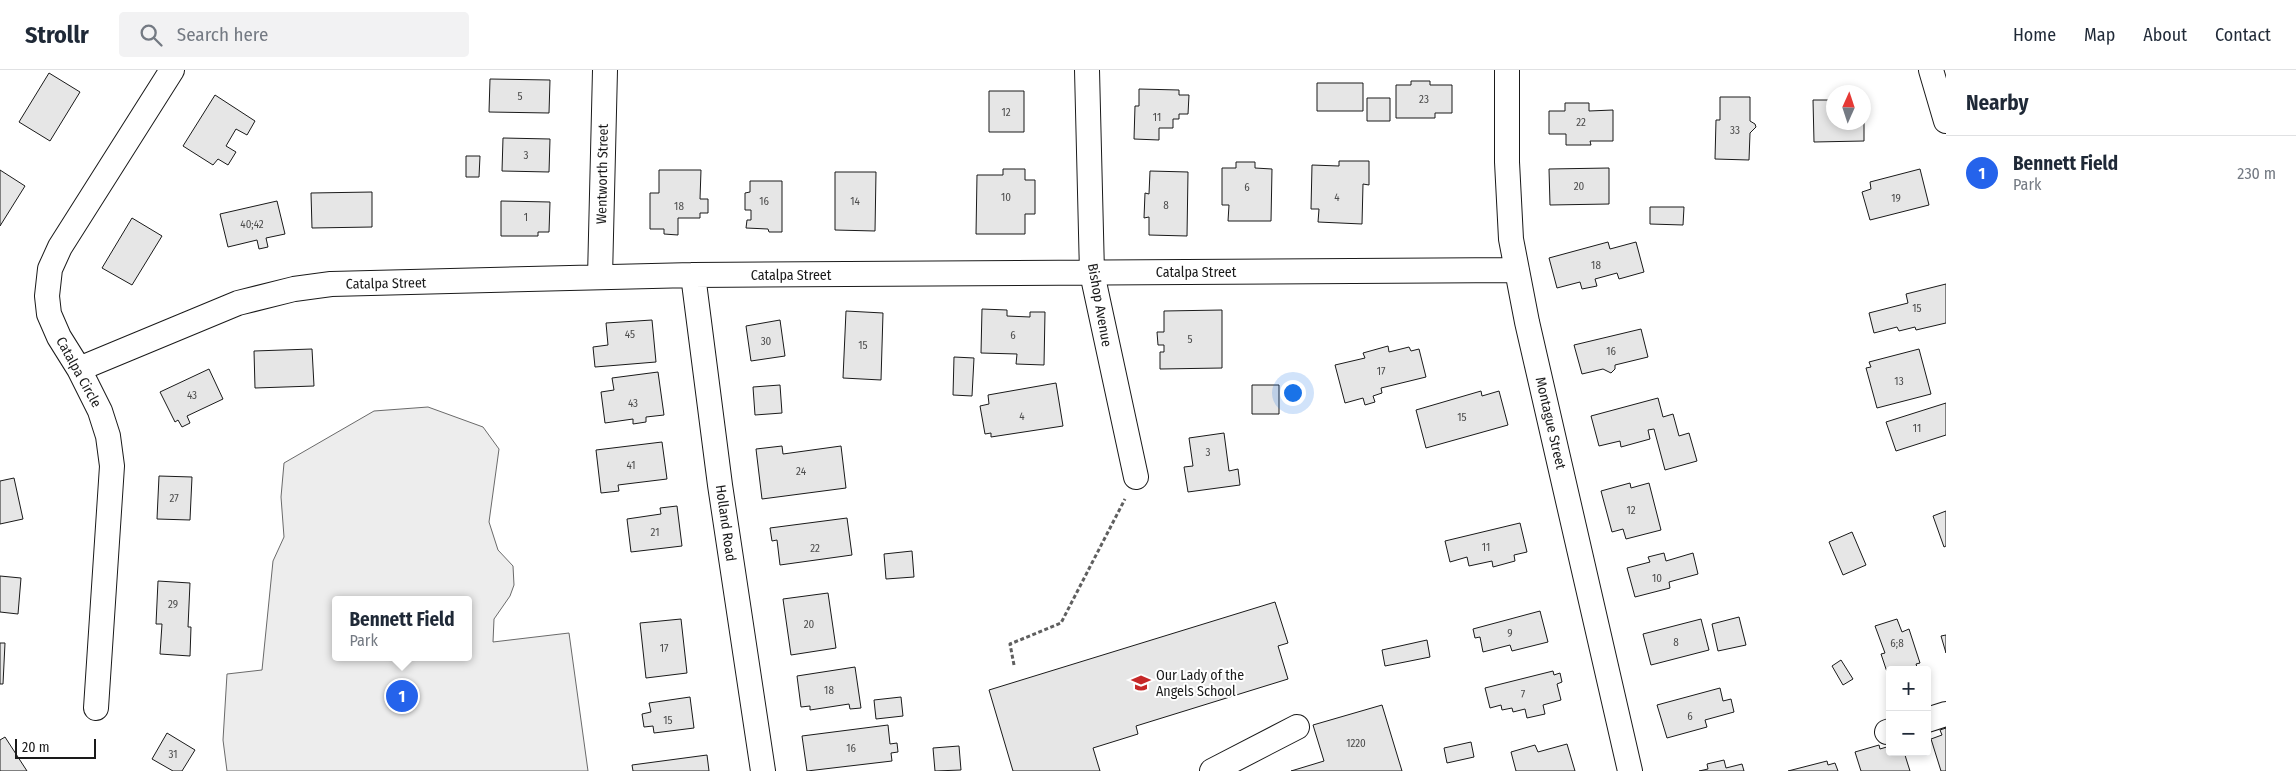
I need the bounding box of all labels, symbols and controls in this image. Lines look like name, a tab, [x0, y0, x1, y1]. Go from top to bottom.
search box	[119, 12, 469, 57]
text: Strollr	[25, 21, 89, 49]
icon: search	[137, 21, 165, 49]
text: Search here	[177, 23, 268, 46]
text: Home	[2013, 24, 2056, 46]
text: Map	[2084, 24, 2115, 46]
text: About	[2143, 24, 2187, 46]
text: Contact	[2215, 24, 2271, 46]
north arrow	[1826, 85, 1871, 130]
house number: 5	[517, 90, 523, 103]
text: Nearby	[1966, 90, 2028, 116]
house number: 23	[1419, 93, 1429, 106]
house number: 12	[1001, 106, 1011, 119]
house number: 11	[1153, 111, 1161, 124]
house number: 22	[1576, 116, 1586, 129]
street label: Wentworth Street	[593, 123, 612, 224]
house number: 33	[1730, 124, 1740, 137]
house number: 3	[524, 149, 529, 162]
text: Bennett Field	[2013, 152, 2118, 175]
text: 1	[1979, 164, 1985, 183]
text: 230 m	[2237, 164, 2276, 183]
text: Park	[2013, 175, 2041, 194]
house number: 20	[1574, 180, 1585, 193]
house number: 6	[1244, 181, 1250, 194]
house number: 10	[1001, 191, 1011, 204]
house number: 4	[1334, 191, 1340, 204]
house number: 19	[1891, 192, 1901, 205]
house number: 16	[759, 195, 769, 208]
house number: 14	[850, 195, 860, 208]
house number: 8	[1163, 199, 1169, 212]
house number: 18	[674, 200, 684, 213]
house number: 1	[524, 211, 528, 224]
house number: 40;42	[240, 218, 264, 231]
house number: 18	[1591, 259, 1601, 272]
street label: Bishop Avenue	[1084, 262, 1115, 348]
street label: Catalpa Street	[1156, 264, 1237, 281]
street label: Catalpa Street	[751, 267, 832, 284]
street label: Catalpa Street	[346, 274, 427, 293]
house number: 15	[1912, 302, 1922, 315]
house number: 45	[625, 328, 635, 341]
house number: 6	[1010, 329, 1016, 342]
house number: 5	[1187, 333, 1193, 346]
street label: Catalpa Circle	[52, 334, 105, 410]
house number: 30	[761, 335, 772, 348]
house number: 15	[858, 339, 868, 352]
house number: 16	[1606, 345, 1616, 358]
house number: 17	[1377, 365, 1386, 378]
street label: Montague Street	[1532, 375, 1569, 471]
house number: 13	[1894, 375, 1904, 388]
your location	[1280, 380, 1306, 406]
house number: 43	[187, 389, 197, 402]
house number: 43	[628, 397, 638, 410]
house number: 4	[1019, 410, 1025, 423]
house number: 15	[1457, 411, 1467, 424]
house number: 11	[1913, 422, 1921, 435]
house number: 3	[1206, 446, 1211, 459]
house number: 41	[626, 459, 636, 472]
house number: 24	[796, 465, 807, 478]
street label: Holland Road	[712, 484, 739, 562]
house number: 27	[169, 492, 179, 505]
house number: 12	[1626, 504, 1636, 517]
house number: 21	[651, 526, 659, 539]
house number: 11	[1482, 541, 1490, 554]
house number: 22	[810, 542, 820, 555]
house number: 10	[1652, 572, 1662, 585]
popup	[332, 596, 472, 661]
house number: 29	[168, 598, 178, 611]
text: Bennett Field	[349, 608, 455, 631]
house number: 20	[804, 618, 815, 631]
house number: 9	[1507, 627, 1513, 640]
text: Park	[349, 631, 378, 650]
house number: 8	[1673, 636, 1679, 649]
house number: 6;8	[1890, 637, 1904, 650]
house number: 17	[660, 642, 669, 655]
map controls	[1886, 666, 1931, 756]
button: +	[1886, 666, 1931, 711]
place label: Our Lady of the Angels School	[1156, 667, 1244, 700]
school or university icon: Our Lady of the Angels School	[1130, 672, 1152, 694]
pin: 1	[386, 677, 418, 715]
house number: 18	[824, 684, 834, 697]
house number: 7	[1521, 688, 1526, 701]
house number: 6	[1687, 710, 1693, 723]
button: −	[1886, 711, 1931, 756]
house number: 15	[663, 714, 673, 727]
scale bar	[15, 736, 96, 759]
house number: 1220	[1346, 737, 1366, 750]
text: 20 m	[22, 739, 50, 756]
house number: 16	[846, 742, 856, 755]
house number: 31	[169, 748, 178, 761]

